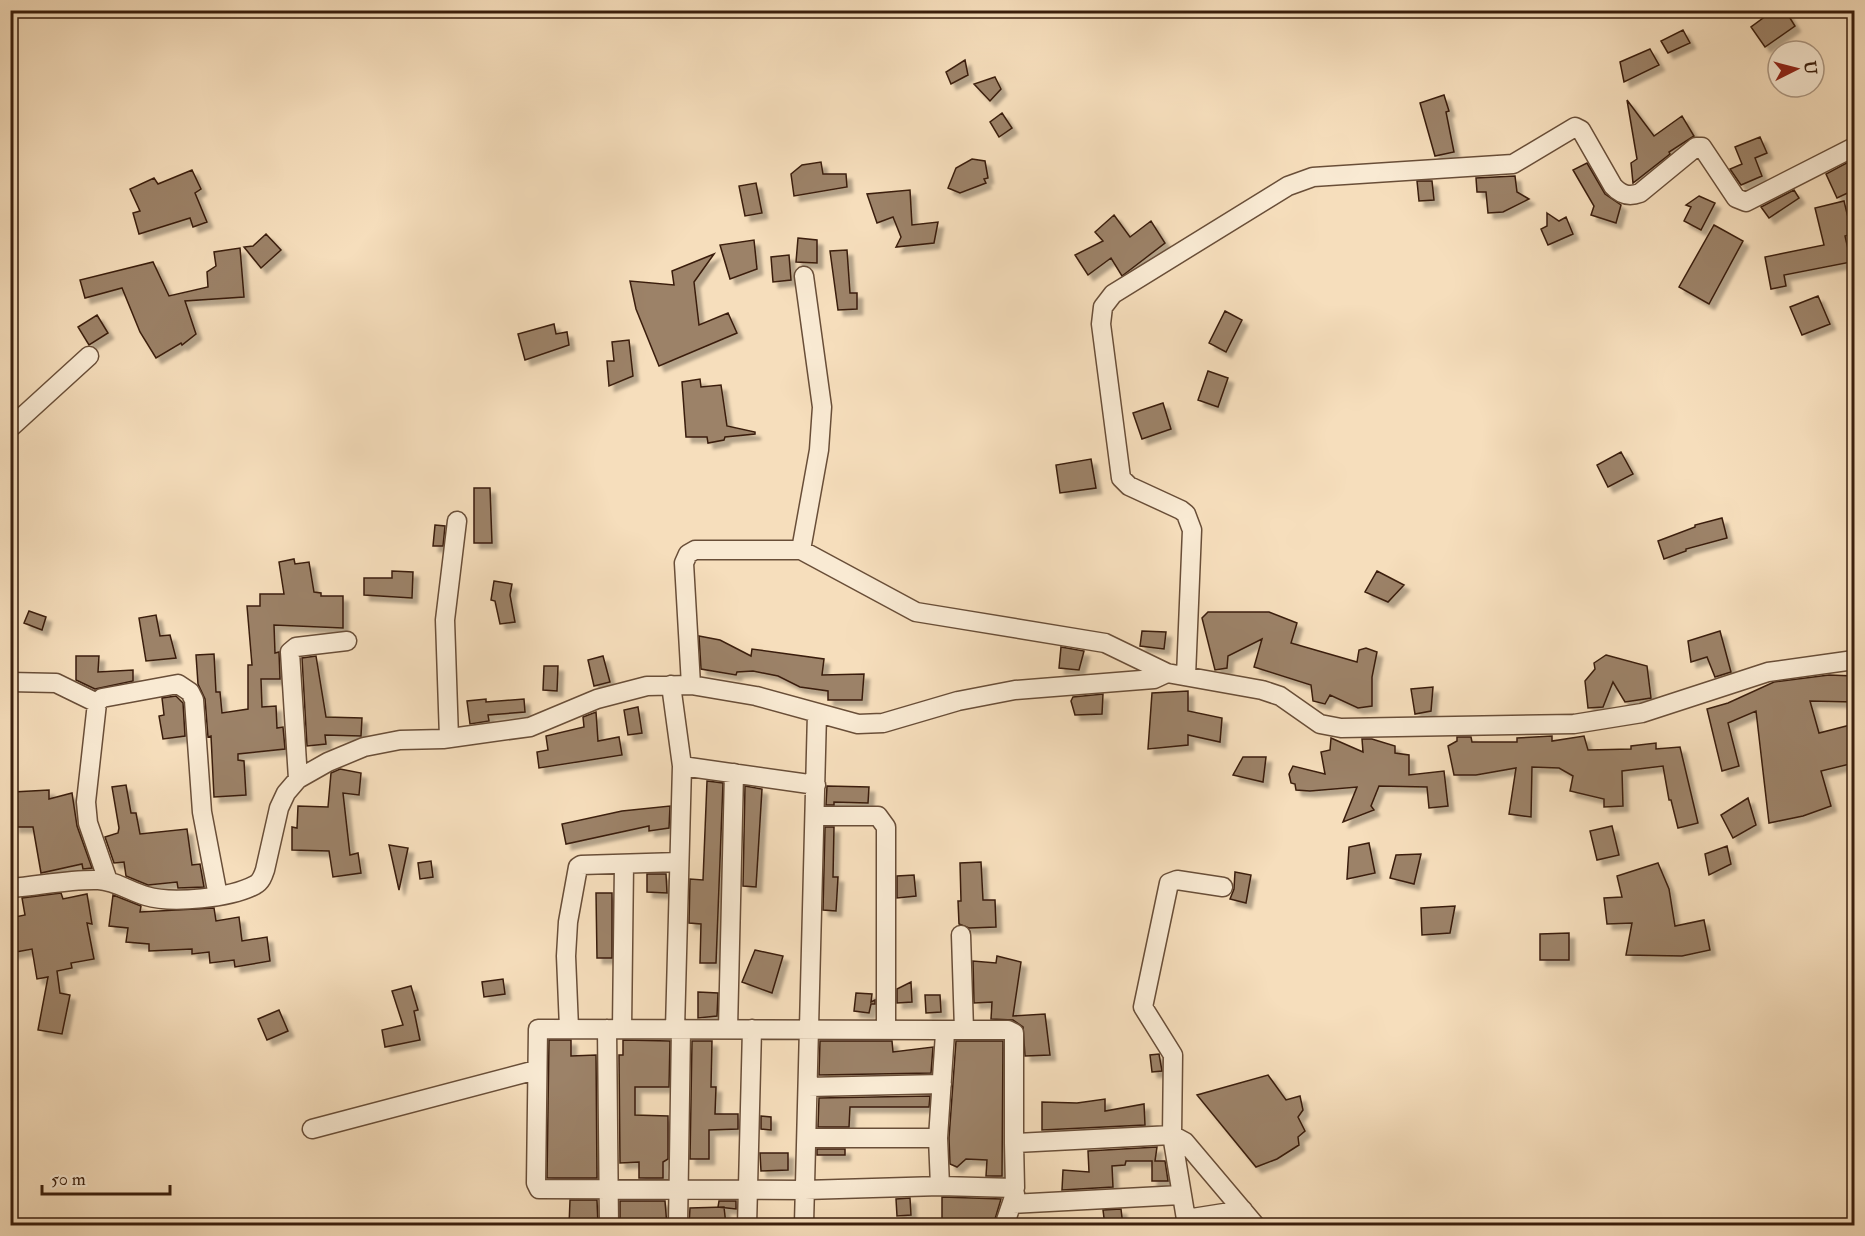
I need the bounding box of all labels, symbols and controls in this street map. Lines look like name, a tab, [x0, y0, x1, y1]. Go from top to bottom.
north arrow	[1766, 39, 1826, 99]
text: U	[1799, 60, 1821, 76]
scale bar	[42, 1158, 170, 1196]
text: 50 m	[51, 1168, 86, 1191]

